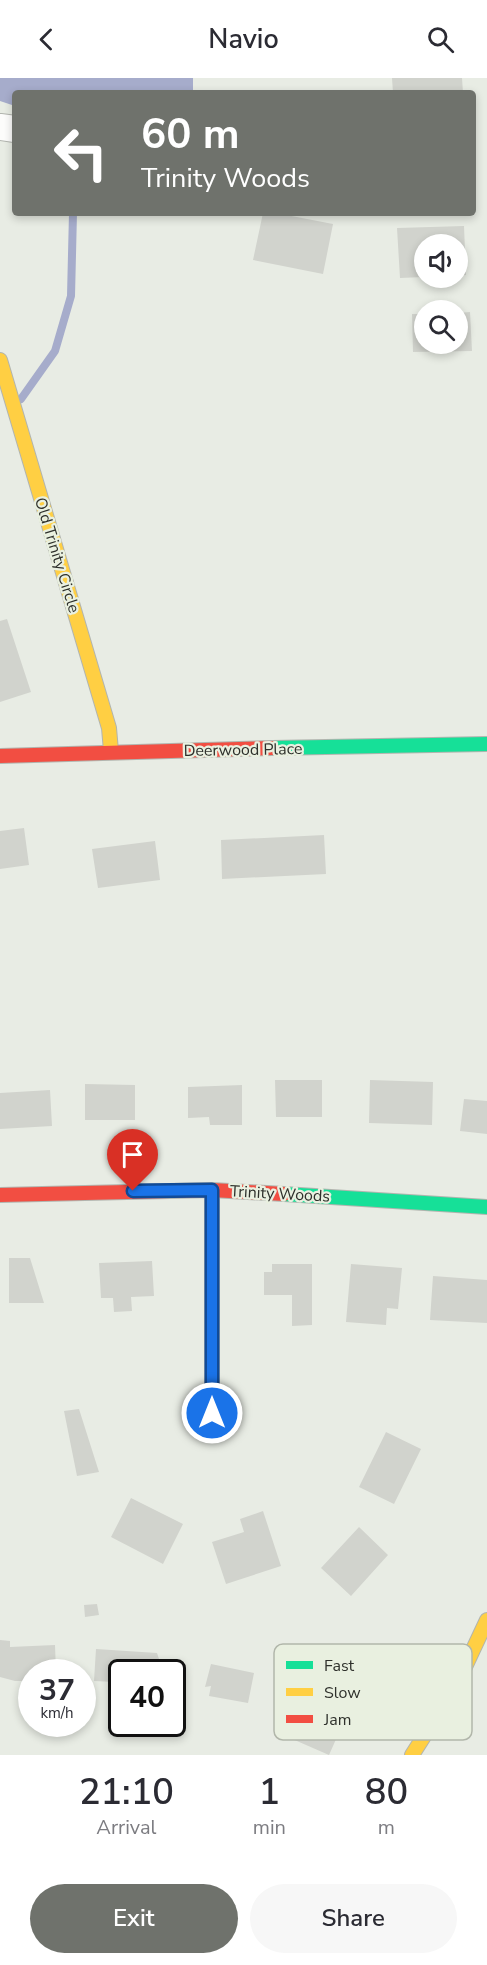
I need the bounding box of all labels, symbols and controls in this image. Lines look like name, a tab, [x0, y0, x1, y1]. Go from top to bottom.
text: Navio	[208, 21, 279, 58]
icon: back	[30, 23, 63, 56]
icon: search	[424, 23, 457, 56]
text: 60 m	[141, 106, 240, 163]
icon: left	[42, 114, 120, 192]
text: Trinity Woods	[141, 160, 310, 197]
map controls	[414, 234, 468, 354]
button: sound	[414, 234, 468, 288]
button: search	[414, 300, 468, 354]
street label: Old Trinity Circle	[29, 495, 85, 616]
street label: Deerwood Place	[183, 738, 303, 762]
pin	[107, 1129, 158, 1191]
icon: arrive	[116, 1138, 149, 1171]
street label: Trinity Woods	[229, 1180, 331, 1208]
position arrow	[180, 1381, 244, 1445]
legend	[274, 1644, 472, 1740]
text: Fast	[324, 1655, 355, 1677]
speed limit sign: 40	[108, 1659, 186, 1737]
text: 37	[39, 1670, 75, 1711]
text: Slow	[324, 1682, 361, 1704]
text: km/h	[40, 1703, 74, 1723]
text: Jam	[323, 1709, 351, 1731]
text: 21:10	[79, 1768, 174, 1817]
text: 1	[259, 1768, 280, 1817]
text: 80	[365, 1768, 408, 1817]
text: Arrival	[96, 1814, 156, 1841]
text: min	[253, 1814, 286, 1841]
text: m	[378, 1814, 395, 1841]
button: Exit	[30, 1884, 238, 1953]
button: Share	[250, 1884, 457, 1953]

